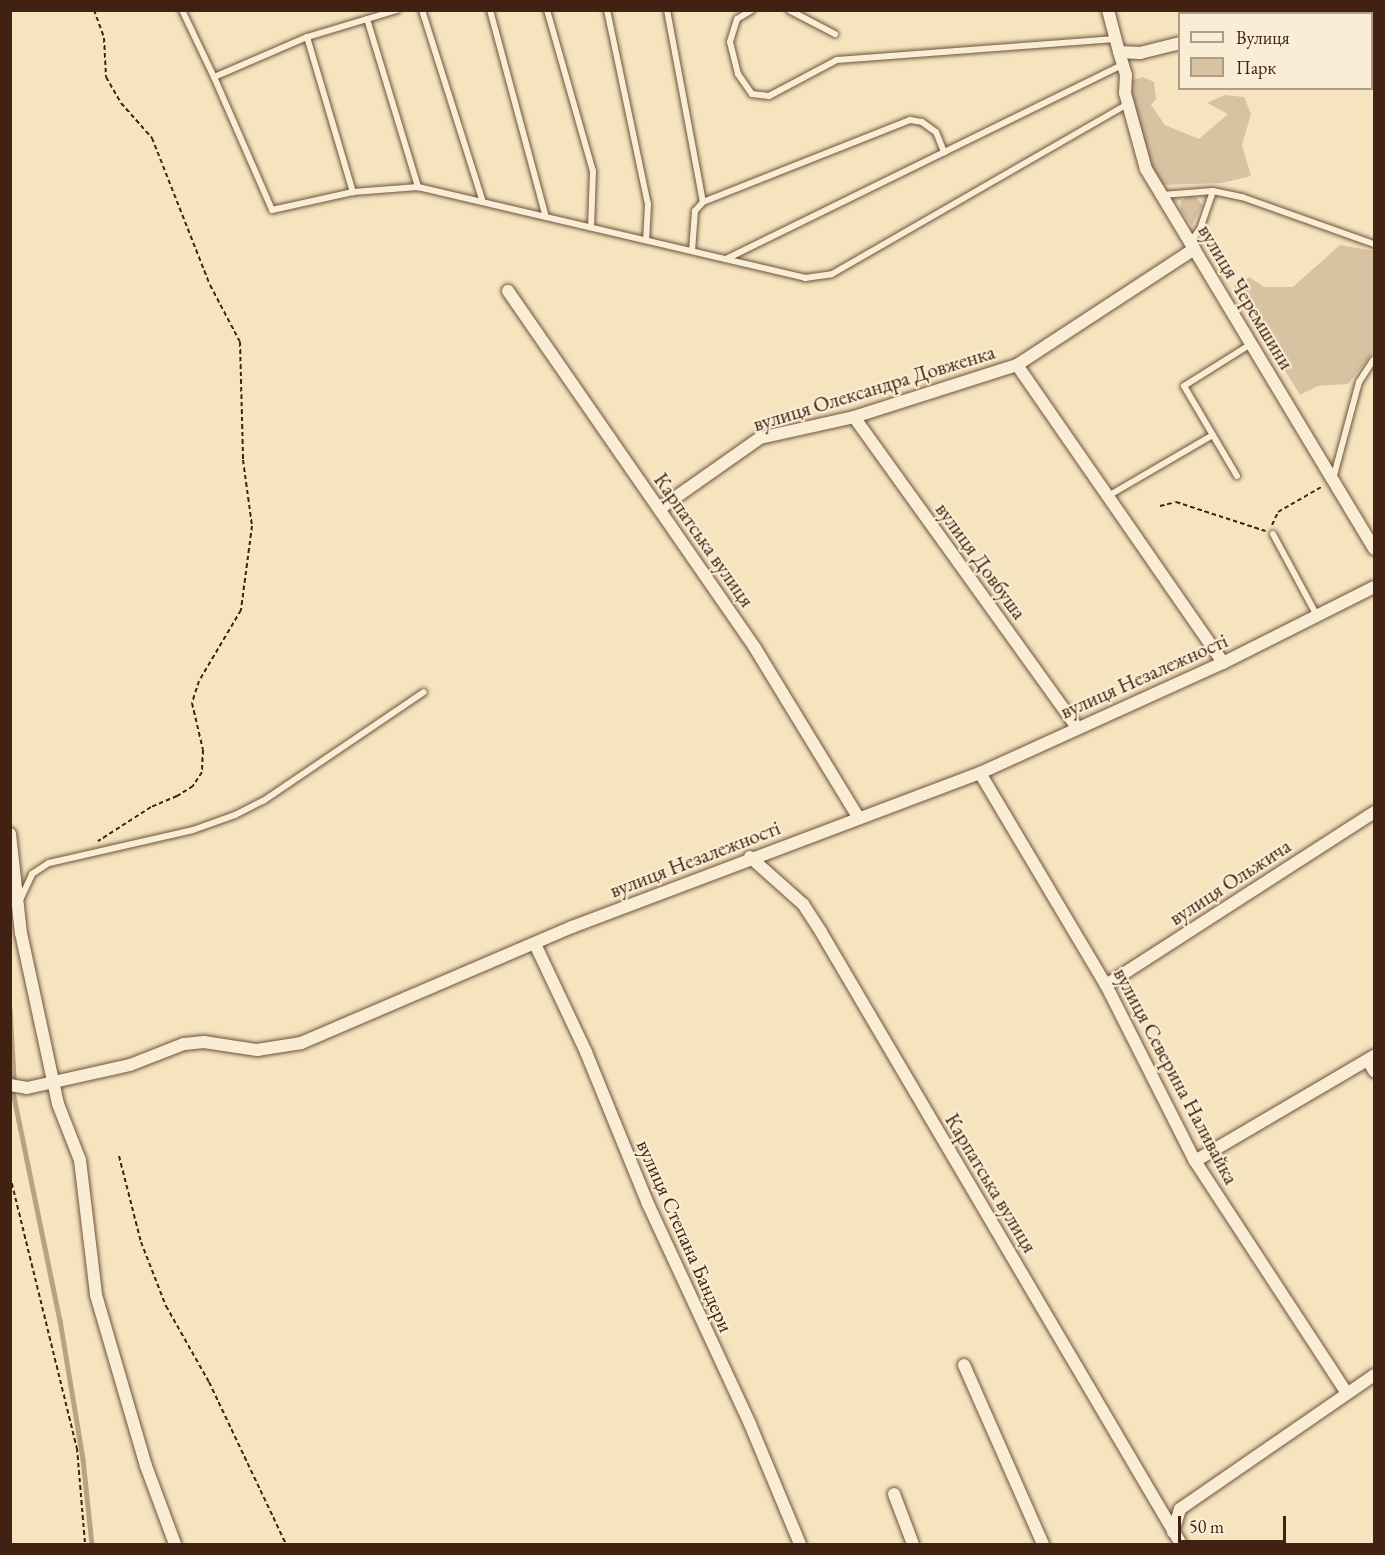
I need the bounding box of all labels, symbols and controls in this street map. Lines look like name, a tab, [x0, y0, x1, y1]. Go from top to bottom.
legend	[1178, 12, 1373, 90]
text: Вулиця	[1236, 26, 1289, 49]
text: Парк	[1236, 56, 1276, 79]
street label: вулиця Черемшини	[1193, 220, 1299, 374]
street label: вулиця Олександра Довженка	[750, 339, 998, 437]
street label: Карпатська вулиця	[648, 468, 760, 612]
street label: вулиця Довбуша	[930, 498, 1032, 624]
street label: вулиця Незалежності	[1056, 628, 1232, 724]
street label: вулиця Незалежності	[606, 815, 784, 903]
street label: вулиця Ольжича	[1164, 833, 1296, 931]
street label: вулиця Северина Наливайка	[1108, 963, 1244, 1189]
street label: Карпатська вулиця	[939, 1109, 1043, 1257]
street label: вулиця Степана Бандери	[631, 1136, 739, 1336]
scale bar	[1181, 1504, 1289, 1542]
text: 50 m	[1189, 1515, 1224, 1538]

